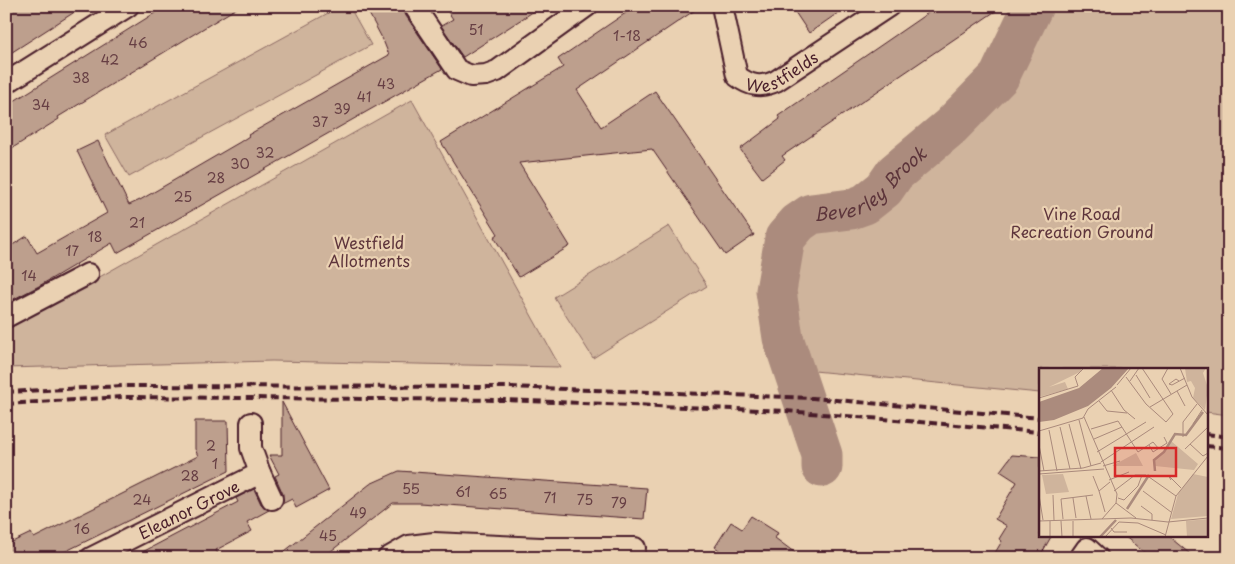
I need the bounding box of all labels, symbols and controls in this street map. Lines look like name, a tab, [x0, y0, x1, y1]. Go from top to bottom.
house number: 51	[469, 19, 483, 40]
house number: 1-18	[613, 25, 641, 46]
house number: 46	[128, 32, 148, 53]
street label: Westfields	[744, 45, 822, 98]
house number: 42	[101, 49, 119, 70]
house number: 38	[72, 67, 90, 88]
house number: 43	[377, 73, 395, 94]
house number: 41	[357, 86, 371, 107]
house number: 34	[32, 94, 50, 115]
house number: 39	[333, 98, 351, 119]
house number: 37	[312, 111, 329, 132]
water label: Beverley Brook	[812, 139, 932, 227]
house number: 32	[256, 142, 274, 163]
house number: 30	[230, 153, 250, 174]
house number: 28	[207, 167, 225, 188]
house number: 25	[174, 186, 192, 207]
park label: Vine Road Recreation Ground	[1010, 201, 1154, 243]
house number: 21	[129, 212, 145, 233]
house number: 18	[87, 226, 103, 247]
park label: Westfield Allotments	[328, 230, 410, 272]
house number: 17	[65, 240, 79, 261]
house number: 14	[21, 265, 37, 286]
inset map	[1039, 368, 1208, 536]
house number: 2	[206, 435, 216, 456]
house number: 1	[212, 453, 218, 474]
house number: 28	[181, 465, 199, 486]
street label: Eleanor Grove	[134, 474, 243, 545]
house number: 55	[402, 478, 420, 499]
house number: 61	[455, 481, 471, 502]
house number: 65	[489, 483, 507, 504]
house number: 71	[543, 487, 557, 508]
house number: 24	[133, 489, 151, 510]
house number: 75	[577, 489, 593, 510]
house number: 79	[611, 492, 627, 513]
house number: 49	[349, 502, 367, 523]
house number: 16	[74, 518, 90, 539]
house number: 45	[319, 525, 337, 546]

